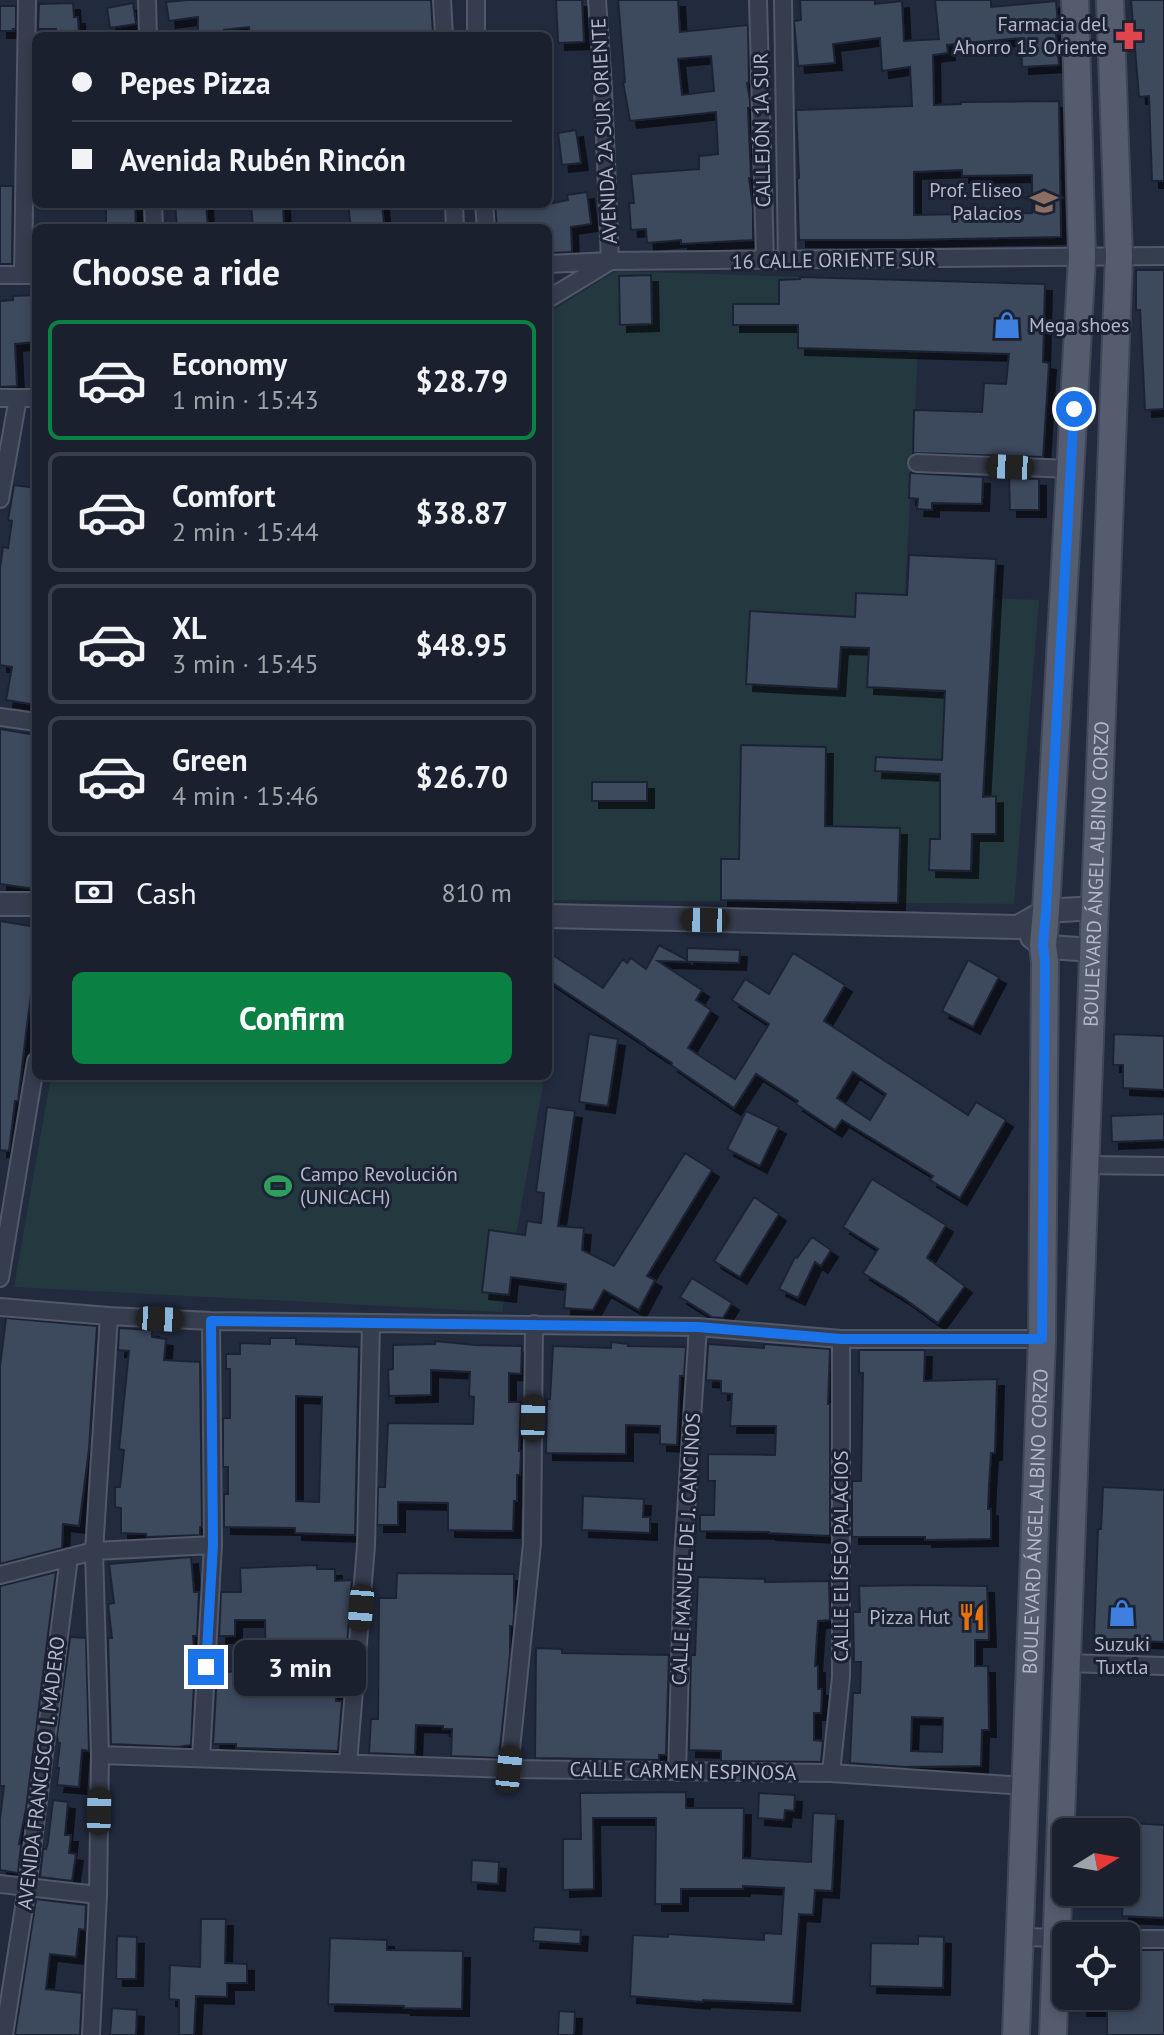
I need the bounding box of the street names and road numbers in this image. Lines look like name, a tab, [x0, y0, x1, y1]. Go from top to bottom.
street label: AVENIDA 2A SUR ORIENTE	[585, 17, 623, 245]
street label: CALLEJÓN 1A SUR	[748, 52, 776, 208]
street label: 16 CALLE ORIENTE SUR	[731, 245, 937, 275]
street label: BOULEVARD ÁNGEL ALBINO CORZO	[1077, 720, 1115, 1027]
street label: BOULEVARD ÁNGEL ALBINO CORZO	[1016, 1368, 1054, 1675]
street label: CALLE MANUEL DE J. CANCINOS	[666, 1412, 706, 1686]
street label: CALLE ELÍSEO PALACIOS	[828, 1450, 854, 1662]
street label: AVENIDA FRANCISCO I. MADERO	[11, 1635, 71, 1911]
street label: CALLE CARMEN ESPINOSA	[569, 1756, 797, 1786]

